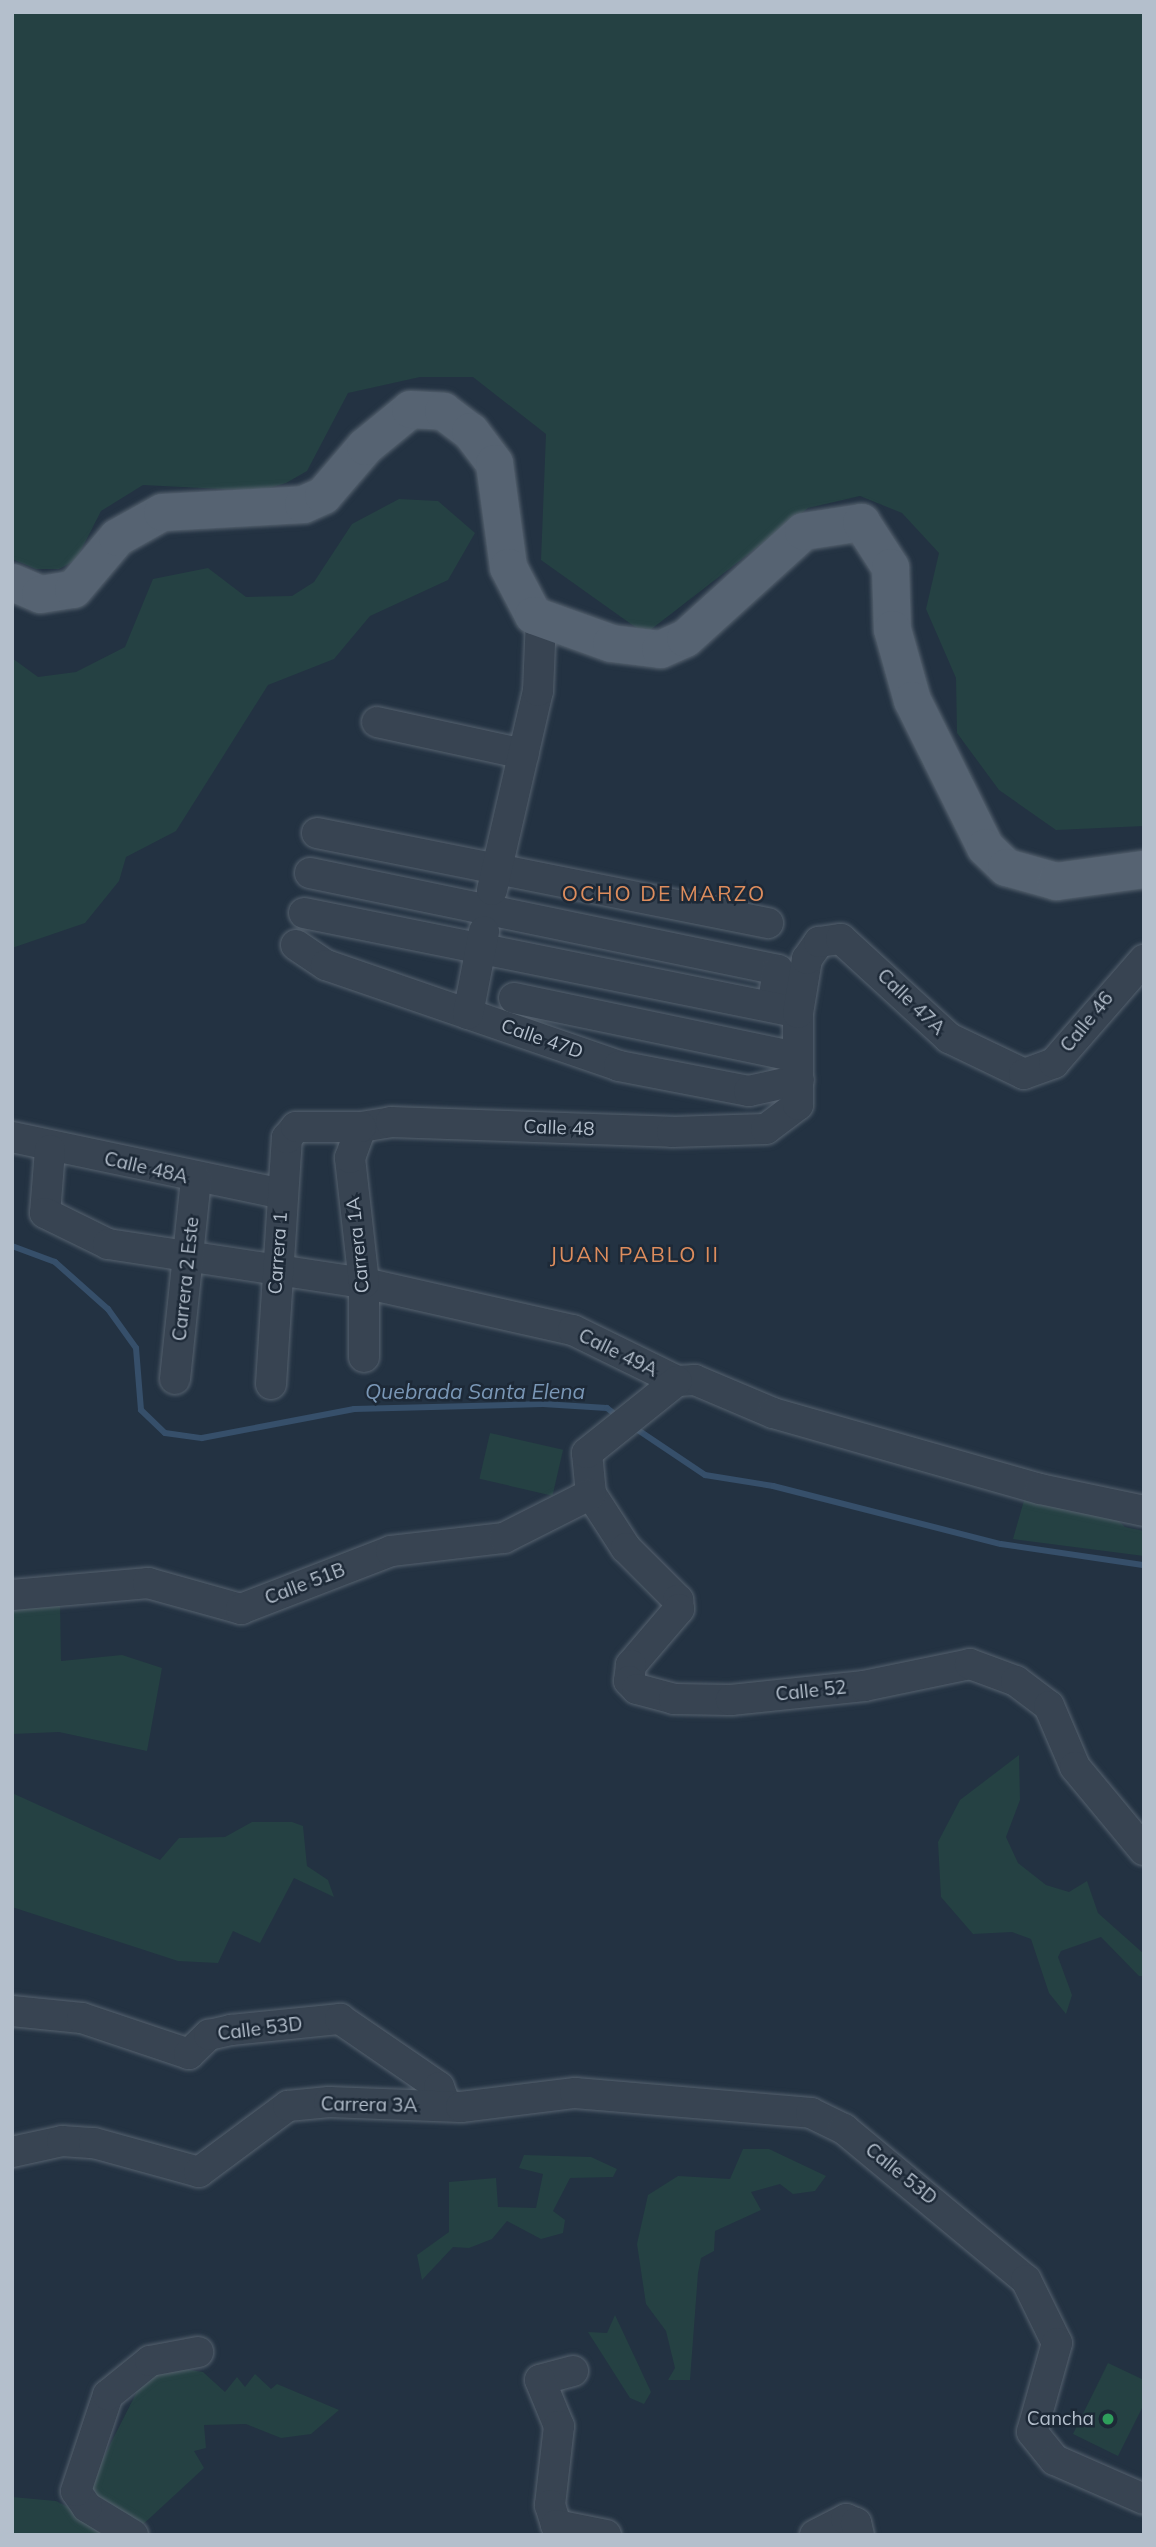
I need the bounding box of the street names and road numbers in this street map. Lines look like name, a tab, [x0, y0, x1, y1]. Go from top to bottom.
street label: Calle 47A	[872, 964, 950, 1040]
street label: Calle 46	[1056, 987, 1118, 1057]
street label: Calle 47D	[498, 1014, 586, 1064]
street label: Calle 48	[523, 1115, 595, 1141]
street label: Calle 48A	[102, 1147, 190, 1189]
street label: Carrera 1A	[342, 1196, 374, 1294]
street label: Carrera 1	[264, 1211, 292, 1295]
street label: Carrera 2 Este	[168, 1216, 204, 1342]
street label: Calle 49A	[575, 1324, 661, 1382]
street label: Calle 51B	[262, 1558, 348, 1610]
street label: Calle 52	[774, 1676, 848, 1706]
street label: Calle 53D	[216, 2012, 304, 2046]
street label: Carrera 3A	[320, 2093, 418, 2117]
street label: Calle 53D	[861, 2138, 941, 2210]

